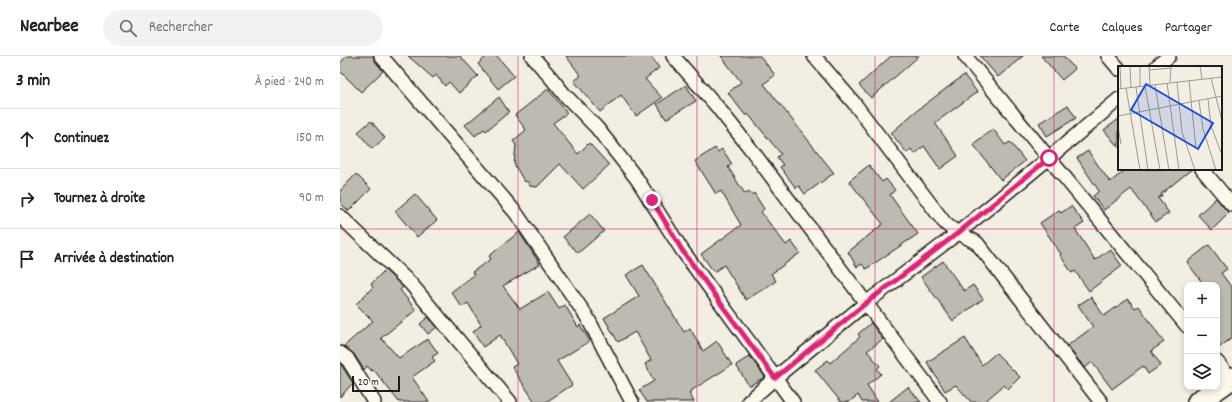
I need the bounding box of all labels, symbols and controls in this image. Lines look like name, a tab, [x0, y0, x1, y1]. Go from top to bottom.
search box	[103, 10, 383, 46]
text: Nearbee	[20, 14, 79, 41]
icon: search	[117, 17, 139, 39]
text: Rechercher	[149, 17, 213, 39]
text: Carte	[1050, 18, 1080, 38]
text: Calques	[1102, 18, 1143, 38]
text: Partager	[1165, 18, 1212, 38]
inset map	[1118, 66, 1222, 170]
text: 3 min	[16, 70, 50, 94]
text: À pied · 240 m	[255, 73, 324, 92]
icon: ahead	[16, 128, 38, 150]
text: Continuez	[54, 128, 109, 150]
text: 150 m	[296, 129, 324, 148]
route start	[1040, 149, 1058, 167]
icon: right	[16, 188, 38, 210]
text: Tournez à droite	[54, 188, 145, 210]
text: 90 m	[299, 189, 324, 208]
route end	[643, 191, 661, 209]
icon: arrive	[16, 248, 38, 270]
text: Arrivée à destination	[54, 248, 174, 270]
map controls	[1184, 282, 1220, 390]
button: +	[1184, 282, 1220, 318]
button: −	[1184, 318, 1220, 354]
button: layers	[1184, 354, 1220, 390]
scale bar	[352, 374, 400, 393]
text: 20 m	[358, 375, 379, 391]

